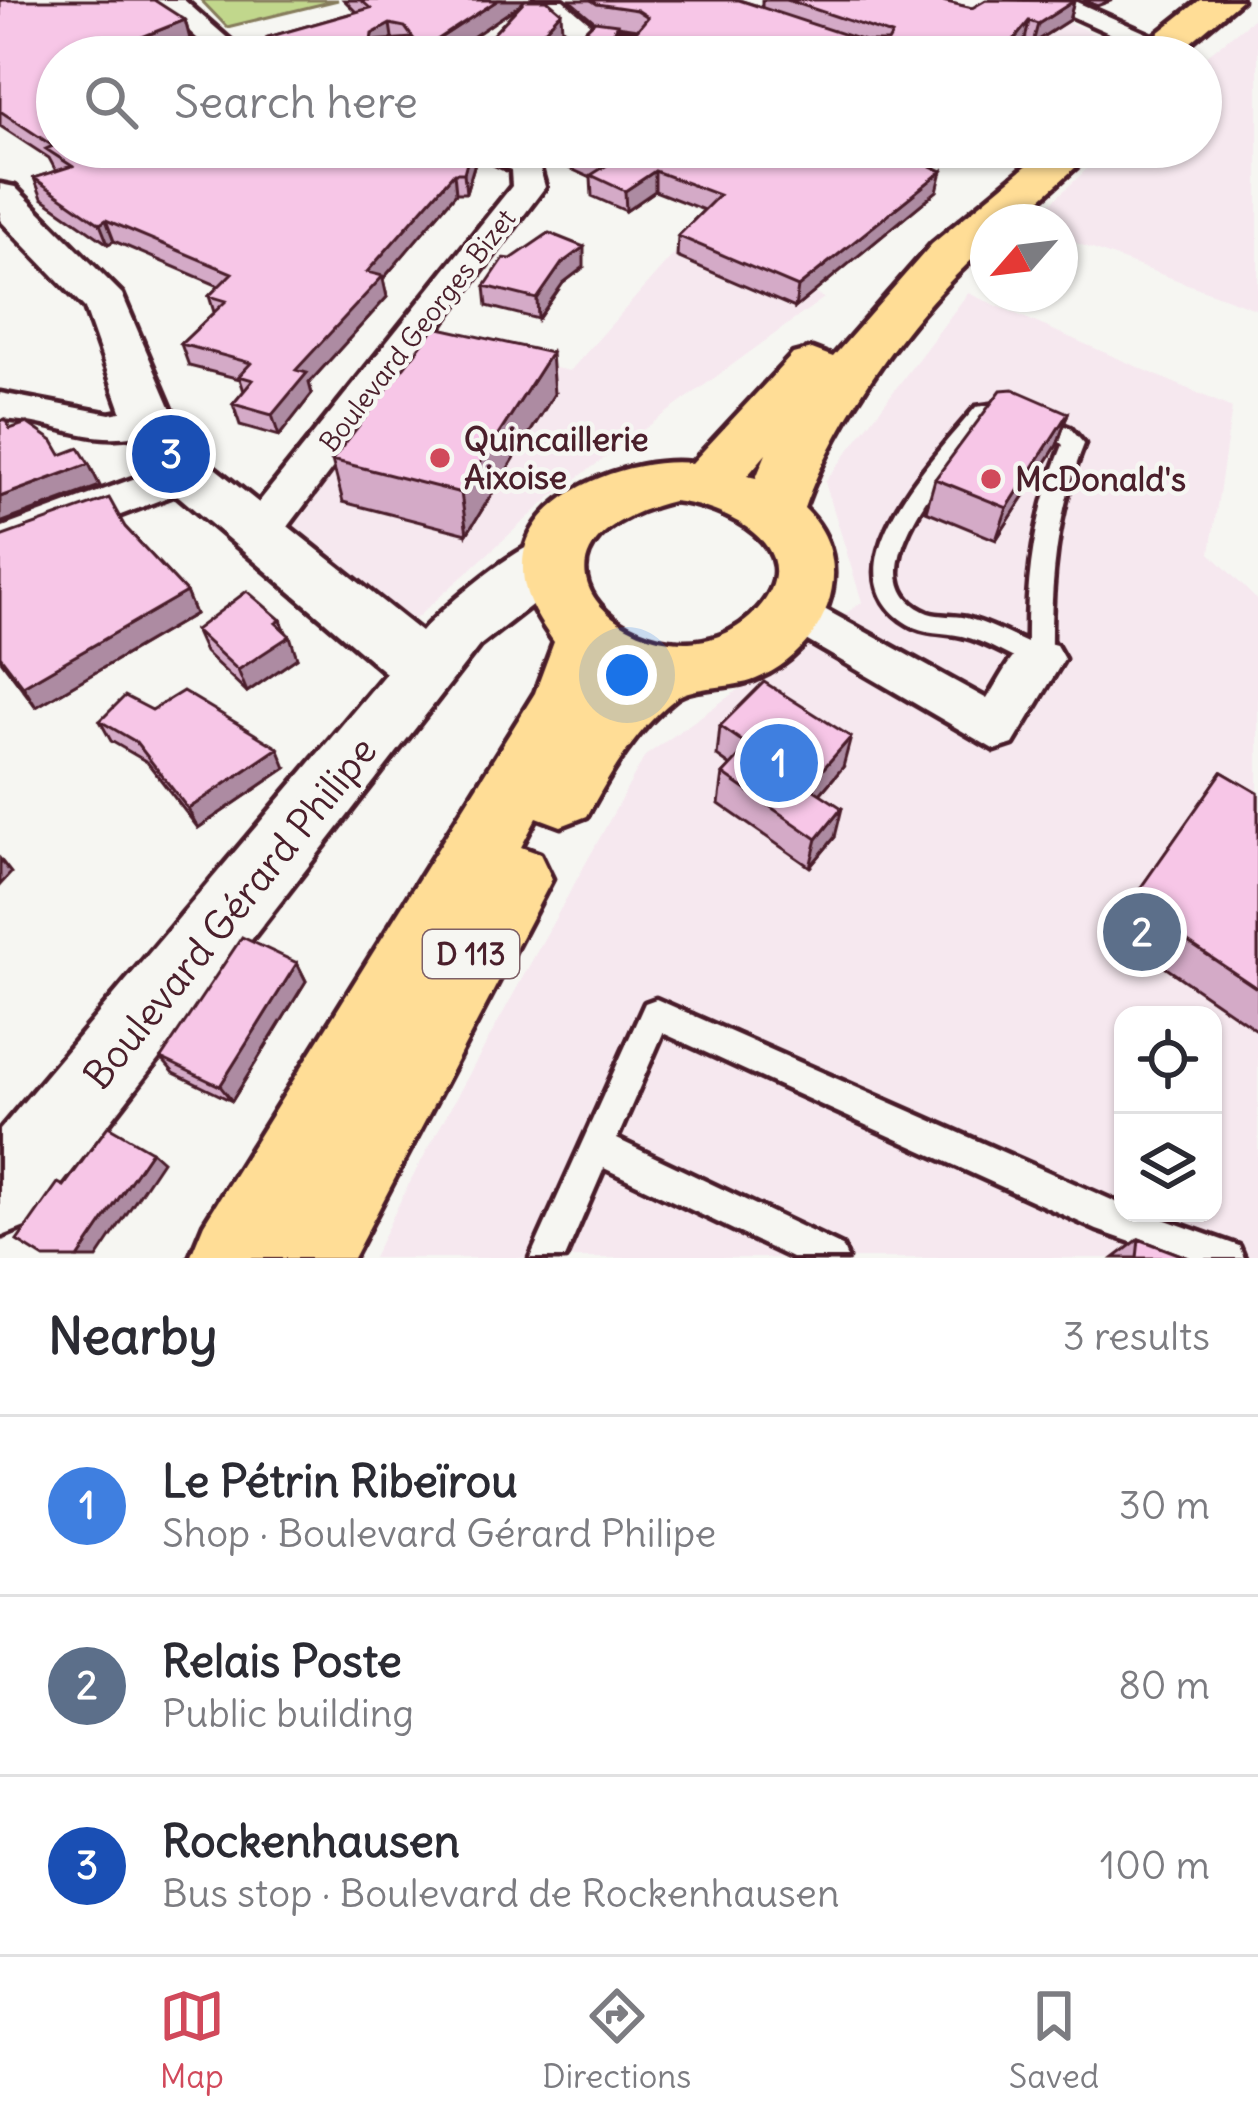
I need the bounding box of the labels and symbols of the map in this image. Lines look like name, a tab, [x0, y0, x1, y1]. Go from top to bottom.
street label: Boulevard Georges Bizet	[312, 202, 522, 458]
north arrow	[970, 204, 1078, 312]
pin: 3	[132, 409, 210, 499]
place label: Quincaillerie Aixoise	[464, 418, 649, 498]
marker: Quincaillerie Aixoise	[427, 445, 453, 471]
place label: McDonald's	[1015, 458, 1186, 500]
marker: McDonald's	[978, 466, 1004, 492]
your location	[597, 645, 657, 705]
pin: 1	[740, 718, 818, 808]
street label: Boulevard Gérard Philipe	[73, 727, 387, 1099]
pin: 2	[1103, 887, 1181, 977]
road number: D 113	[423, 930, 519, 978]

